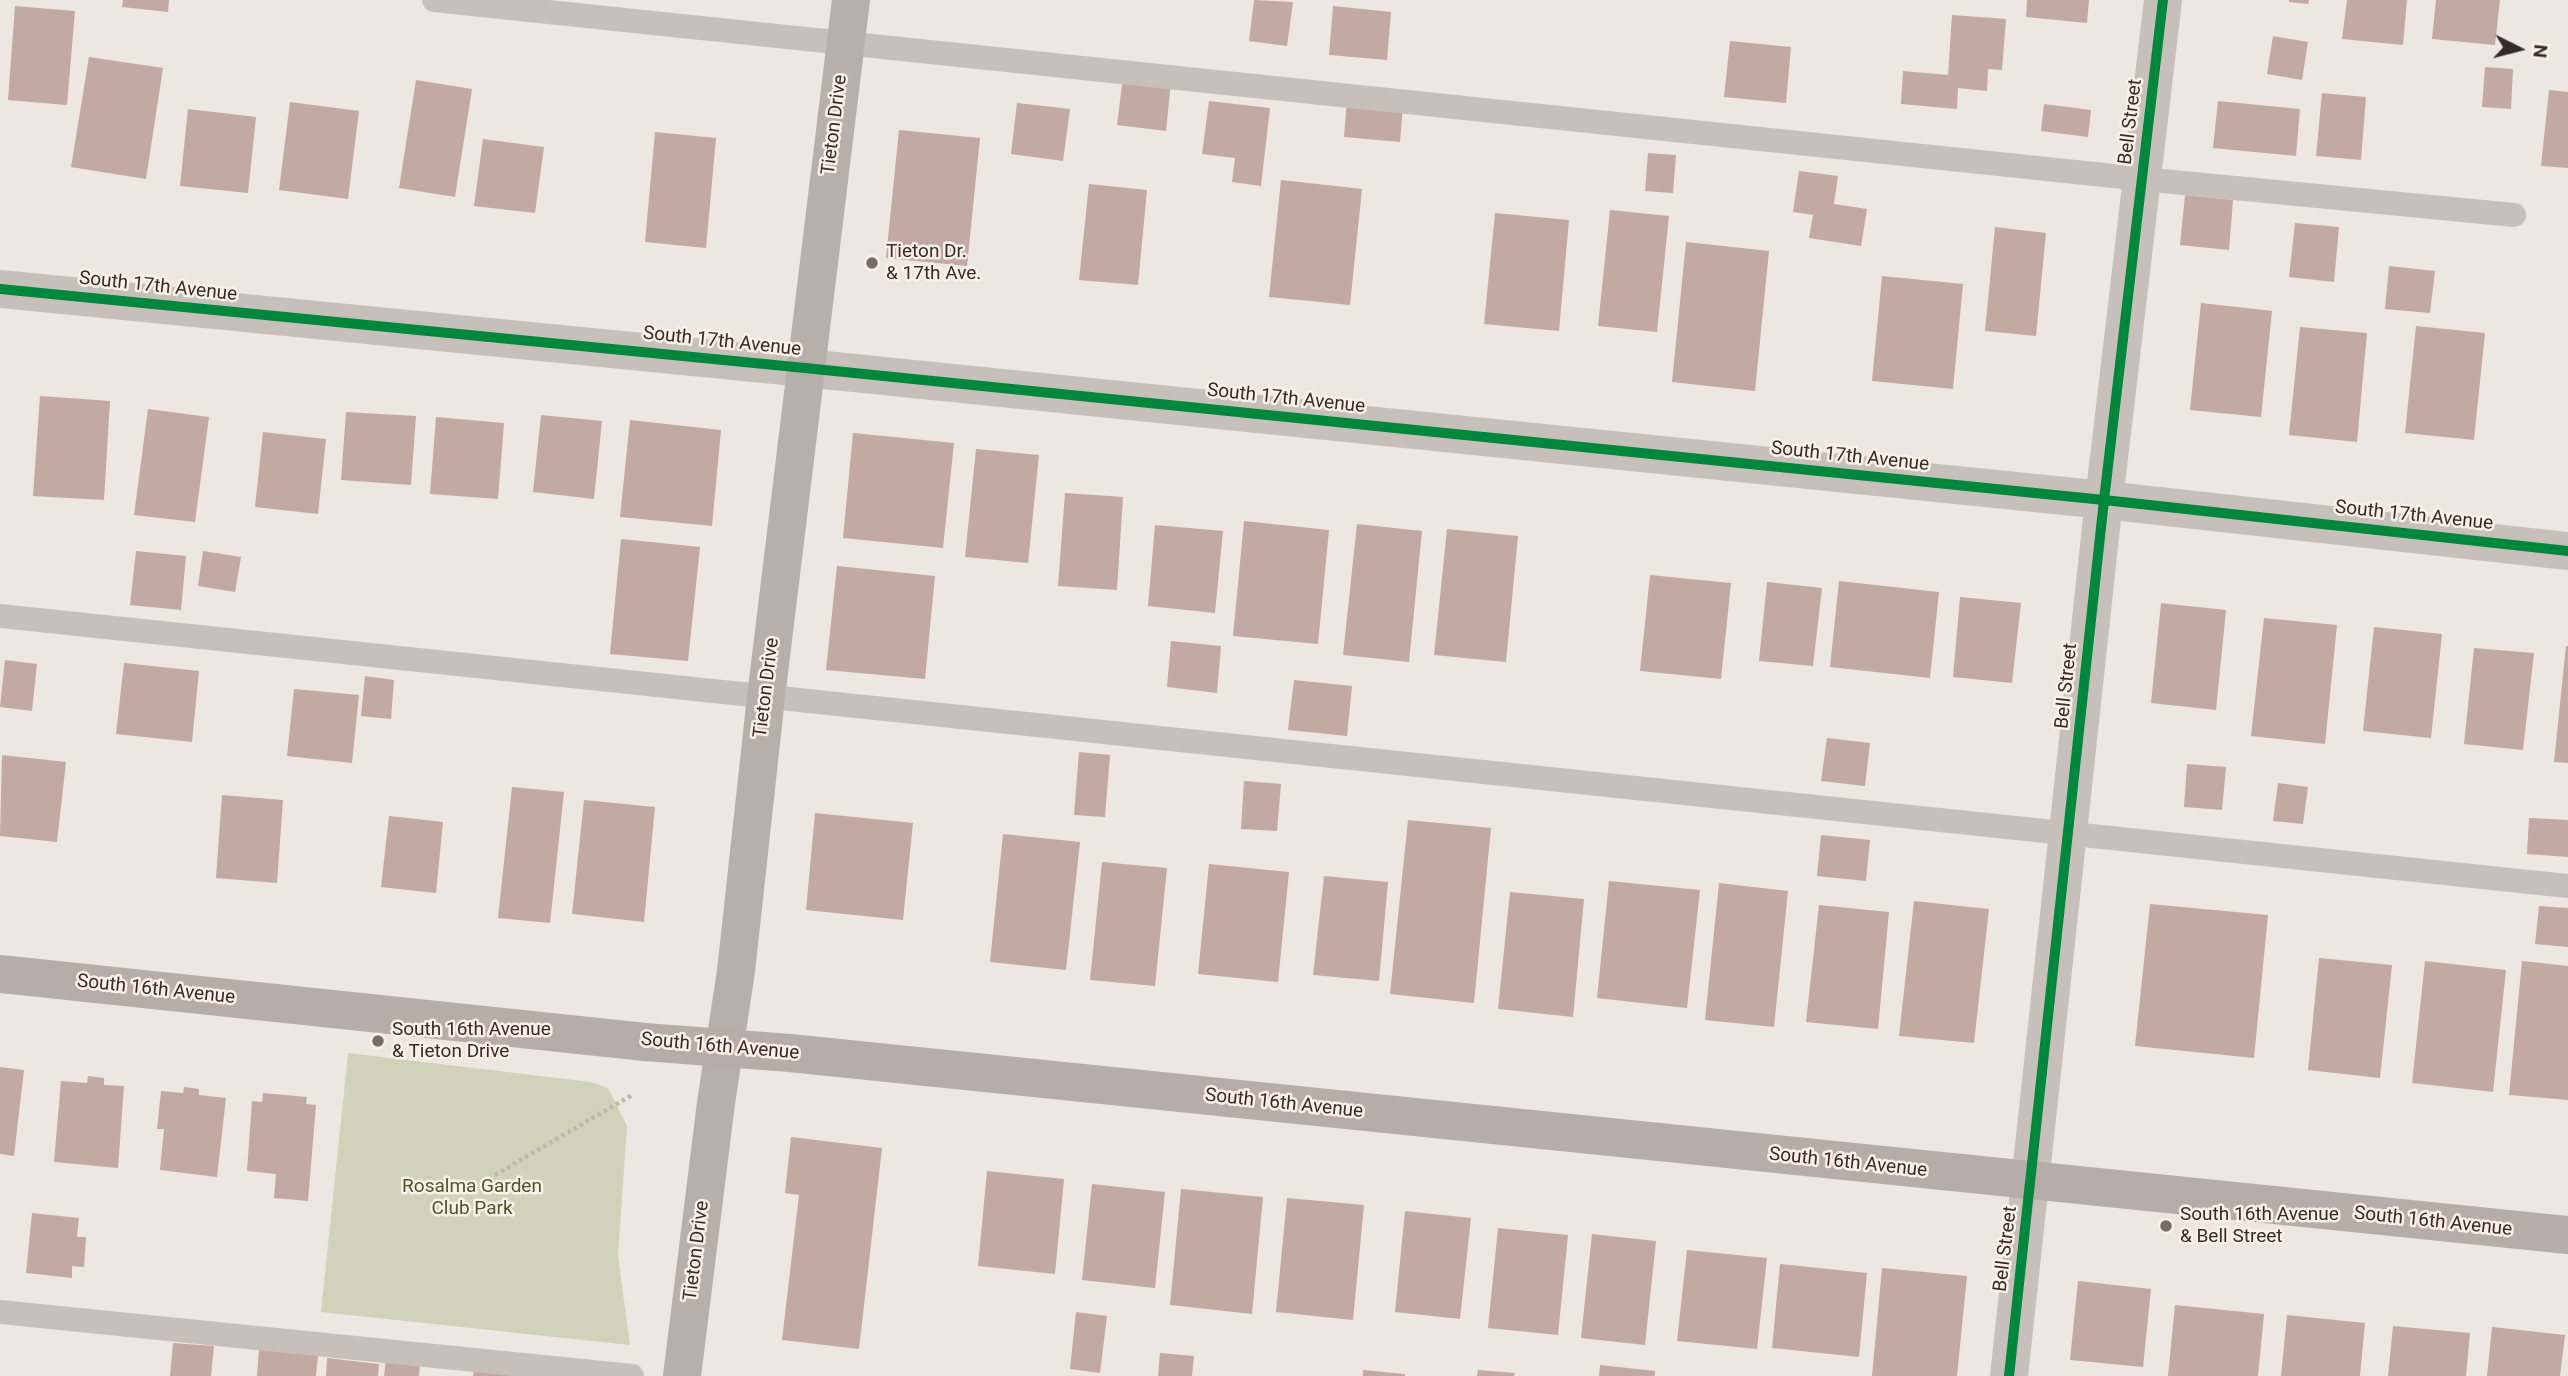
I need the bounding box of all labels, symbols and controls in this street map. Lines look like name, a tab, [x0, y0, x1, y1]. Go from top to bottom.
north arrow	[2484, 14, 2554, 84]
text: N	[2528, 43, 2553, 59]
street label: Tieton Drive	[818, 74, 852, 176]
street label: Bell Street	[2114, 78, 2148, 166]
place label: Tieton Dr. & 17th Ave.	[886, 241, 981, 285]
marker: Tieton Dr. & 17th Ave.	[864, 255, 880, 271]
street label: South 17th Avenue	[78, 267, 238, 307]
street label: South 17th Avenue	[642, 322, 802, 362]
street label: South 17th Avenue	[1206, 379, 1366, 419]
street label: South 17th Avenue	[1770, 437, 1930, 477]
street label: South 17th Avenue	[2334, 496, 2494, 536]
street label: Tieton Drive	[750, 637, 784, 739]
street label: Bell Street	[2051, 642, 2083, 730]
street label: South 16th Avenue	[76, 970, 236, 1010]
place label: South 16th Avenue & Tieton Drive	[392, 1019, 551, 1063]
street label: South 16th Avenue	[640, 1029, 800, 1065]
marker: South 16th Avenue & Tieton Drive	[370, 1033, 386, 1049]
street label: South 16th Avenue	[1204, 1084, 1364, 1124]
street label: South 16th Avenue	[1768, 1143, 1928, 1183]
park label: Rosalma Garden Club Park	[402, 1176, 542, 1220]
street label: Tieton Drive	[680, 1200, 714, 1302]
street label: South 16th Avenue	[2353, 1202, 2513, 1242]
place label: South 16th Avenue & Bell Street	[2180, 1204, 2339, 1248]
street label: Bell Street	[1989, 1205, 2023, 1293]
marker: South 16th Avenue & Bell Street	[2158, 1218, 2174, 1234]

